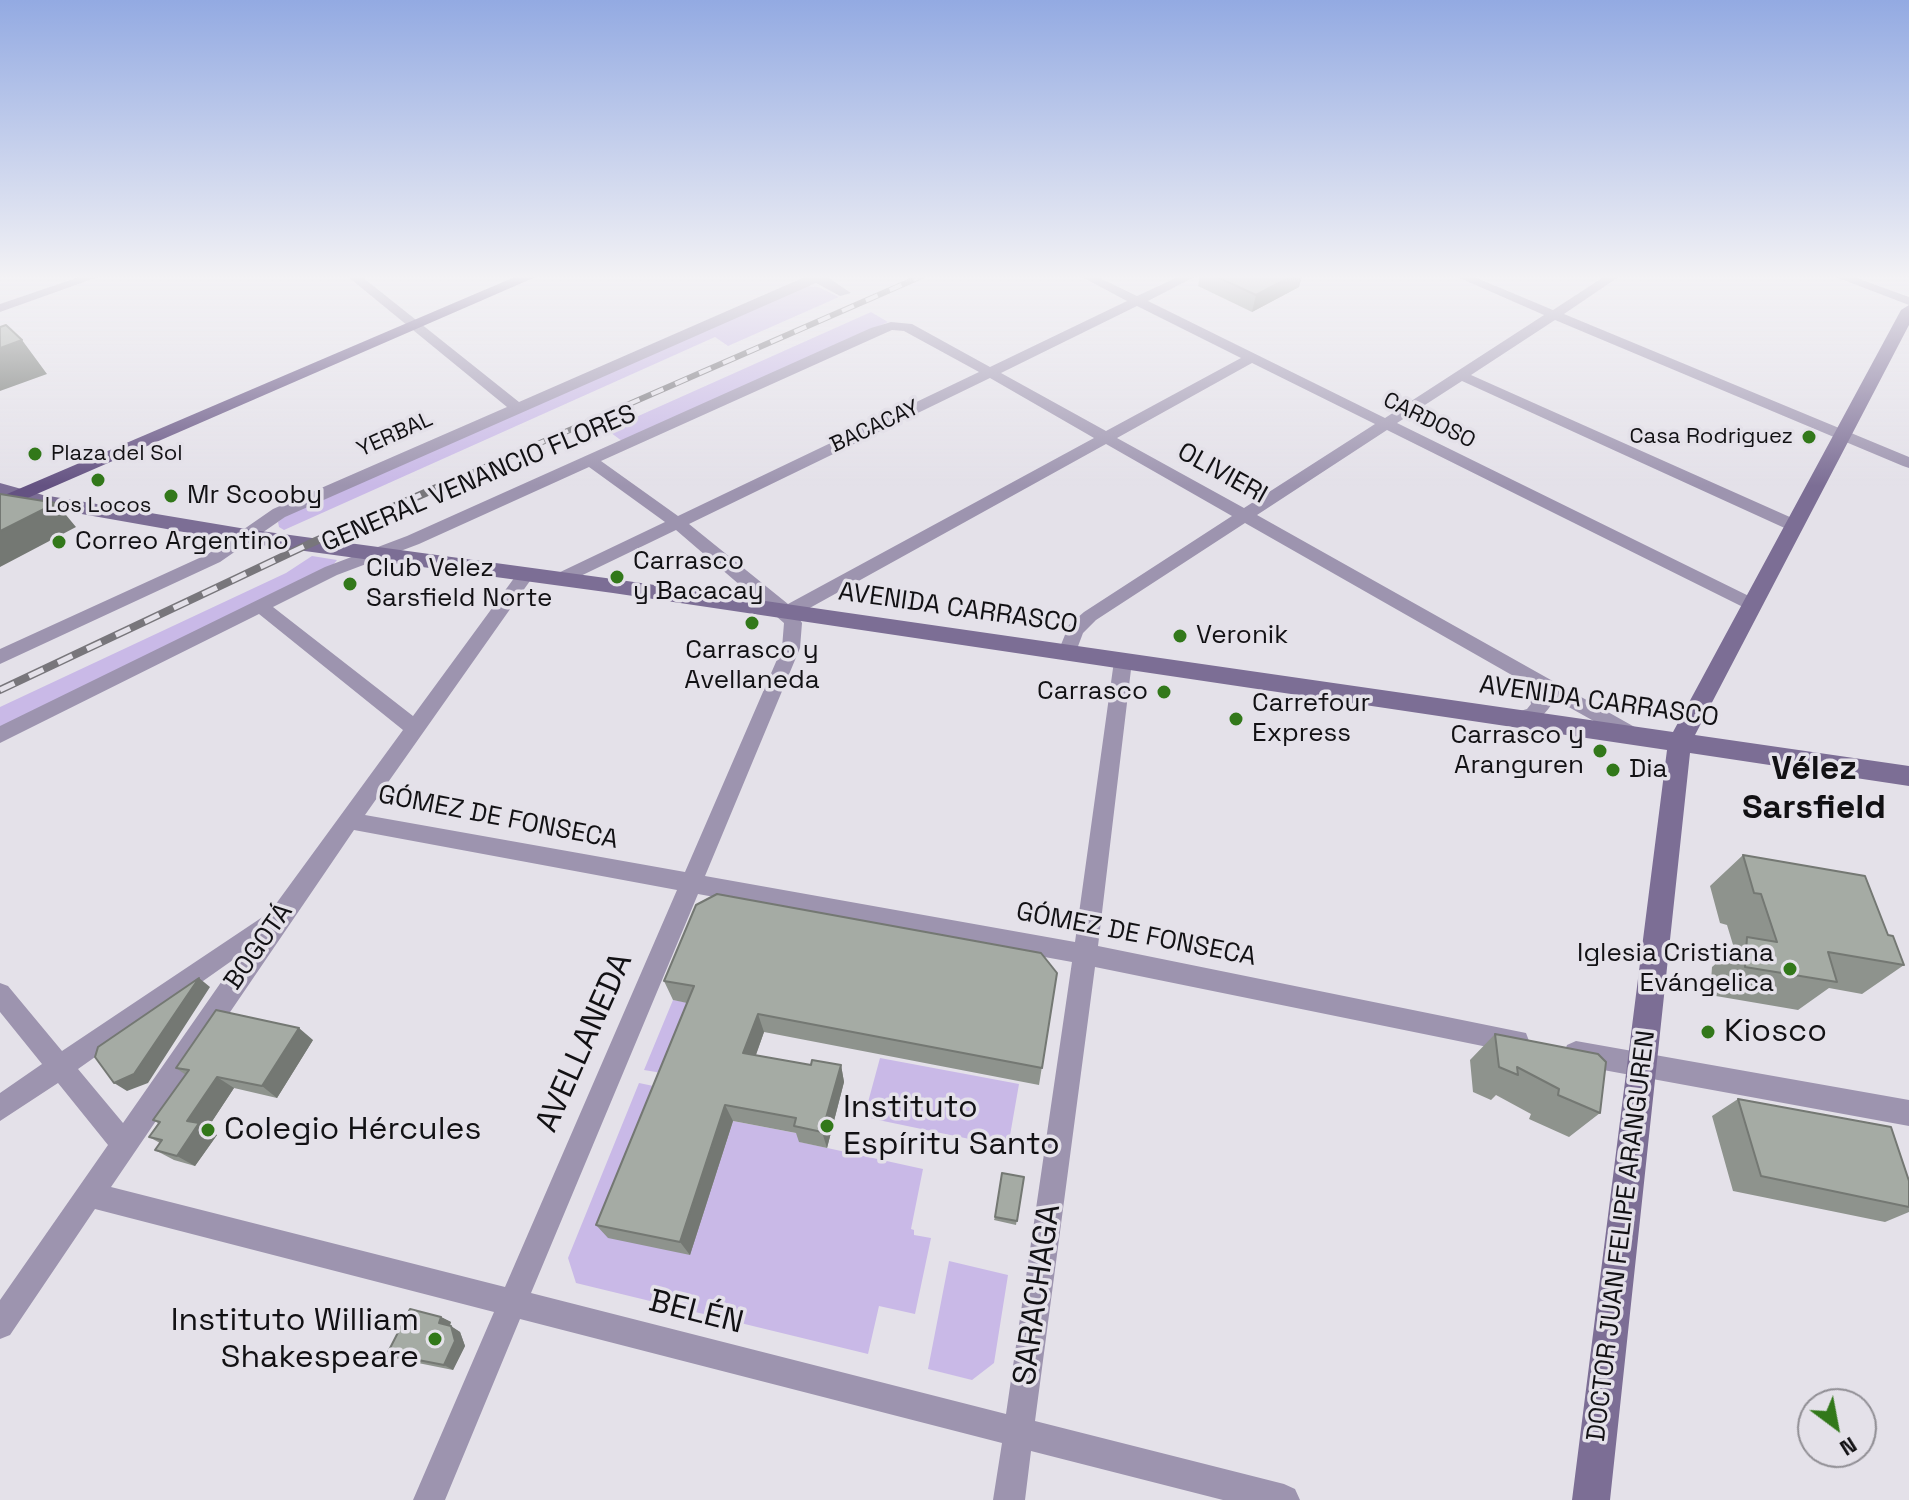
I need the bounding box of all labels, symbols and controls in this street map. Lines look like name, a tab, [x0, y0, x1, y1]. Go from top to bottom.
street label: CARDOSO	[1379, 387, 1479, 455]
street label: BACACAY	[826, 395, 924, 459]
street label: GENERAL VENANCIO FLORES	[317, 399, 641, 559]
street label: YERBAL	[353, 407, 437, 463]
place label: Casa Rodriguez	[1629, 424, 1793, 450]
marker: Casa Rodriguez	[1800, 428, 1818, 446]
street label: OLIVIERI	[1172, 437, 1272, 511]
place label: Plaza del Sol	[51, 441, 183, 467]
marker: Plaza del Sol	[26, 445, 44, 463]
marker: Los Locos	[89, 471, 107, 489]
place label: Mr Scooby	[187, 480, 322, 512]
marker: Mr Scooby	[162, 487, 180, 505]
place label: Los Locos	[45, 493, 151, 519]
place label: Correo Argentino	[75, 526, 289, 558]
marker: Correo Argentino	[50, 533, 68, 551]
place label: Carrasco y Bacacay	[633, 546, 764, 608]
place label: Club Velez Sarsfield Norte	[366, 553, 552, 614]
marker: Carrasco y Bacacay	[608, 568, 626, 586]
marker: Club Velez Sarsfield Norte	[341, 575, 359, 593]
street label: AVENIDA CARRASCO	[836, 577, 1080, 641]
marker: Carrasco y Avellaneda	[743, 614, 761, 632]
place label: Veronik	[1196, 620, 1288, 652]
marker: Veronik	[1171, 627, 1189, 645]
place label: Carrasco y Avellaneda	[684, 635, 820, 696]
street label: AVENIDA CARRASCO	[1477, 670, 1721, 734]
place label: Carrasco	[1037, 676, 1148, 708]
marker: Carrasco	[1155, 683, 1173, 701]
place label: Carrefour Express	[1252, 688, 1370, 750]
marker: Carrefour Express	[1227, 710, 1245, 728]
place label: Carrasco y Aranguren	[1450, 720, 1584, 782]
marker: Carrasco y Aranguren	[1591, 742, 1609, 760]
district label: Vélez Sarsfield	[1742, 750, 1886, 830]
place label: Dia	[1629, 754, 1668, 786]
marker: Dia	[1604, 761, 1622, 779]
street label: GÓMEZ DE FONSECA	[375, 779, 621, 857]
street label: GÓMEZ DE FONSECA	[1013, 896, 1259, 974]
street label: BOGOTÁ	[218, 898, 300, 996]
place label: Iglesia Cristiana Evángelica	[1577, 938, 1774, 1000]
street label: AVELLANEDA	[528, 948, 642, 1138]
marker: Iglesia Cristiana Evángelica	[1781, 960, 1799, 978]
place label: Kiosco	[1724, 1013, 1827, 1051]
marker: Kiosco	[1699, 1023, 1717, 1041]
street label: DOCTOR JUAN FELIPE ARANGUREN	[1581, 1029, 1663, 1443]
place label: Instituto Espíritu Santo	[843, 1089, 1060, 1164]
place label: Colegio Hércules	[224, 1111, 481, 1149]
marker: Instituto Espíritu Santo	[818, 1117, 836, 1135]
marker: Colegio Hércules	[199, 1121, 217, 1139]
street label: SARACHAGA	[1006, 1202, 1070, 1388]
street label: BELÉN	[645, 1283, 747, 1343]
place label: Instituto William Shakespeare	[171, 1302, 419, 1377]
marker: Instituto William Shakespeare	[426, 1330, 444, 1348]
north arrow	[1797, 1388, 1877, 1468]
text: N	[1835, 1431, 1862, 1462]

